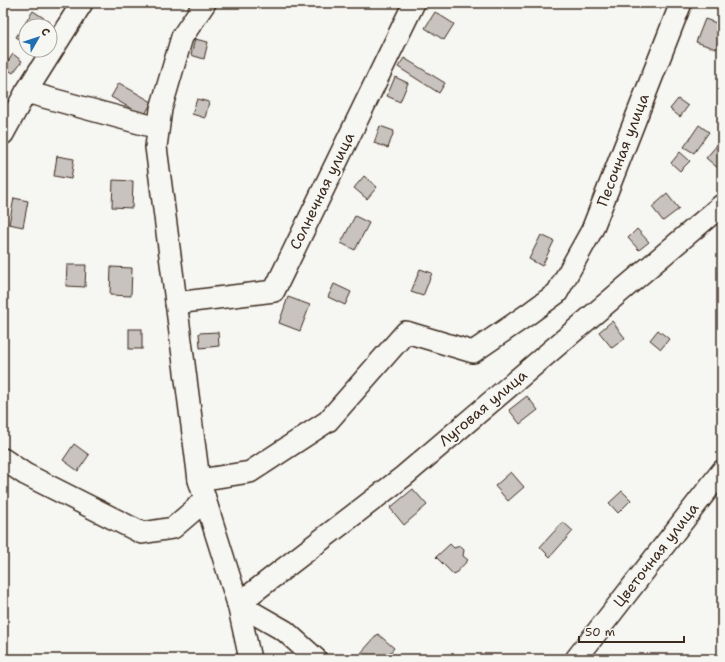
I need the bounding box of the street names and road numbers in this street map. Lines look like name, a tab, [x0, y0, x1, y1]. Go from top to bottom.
street label: Песочная улица	[592, 90, 654, 209]
street label: Солнечная улица	[285, 129, 359, 253]
street label: Луговая улица	[435, 365, 532, 451]
street label: Цветочная улица	[609, 498, 704, 611]

